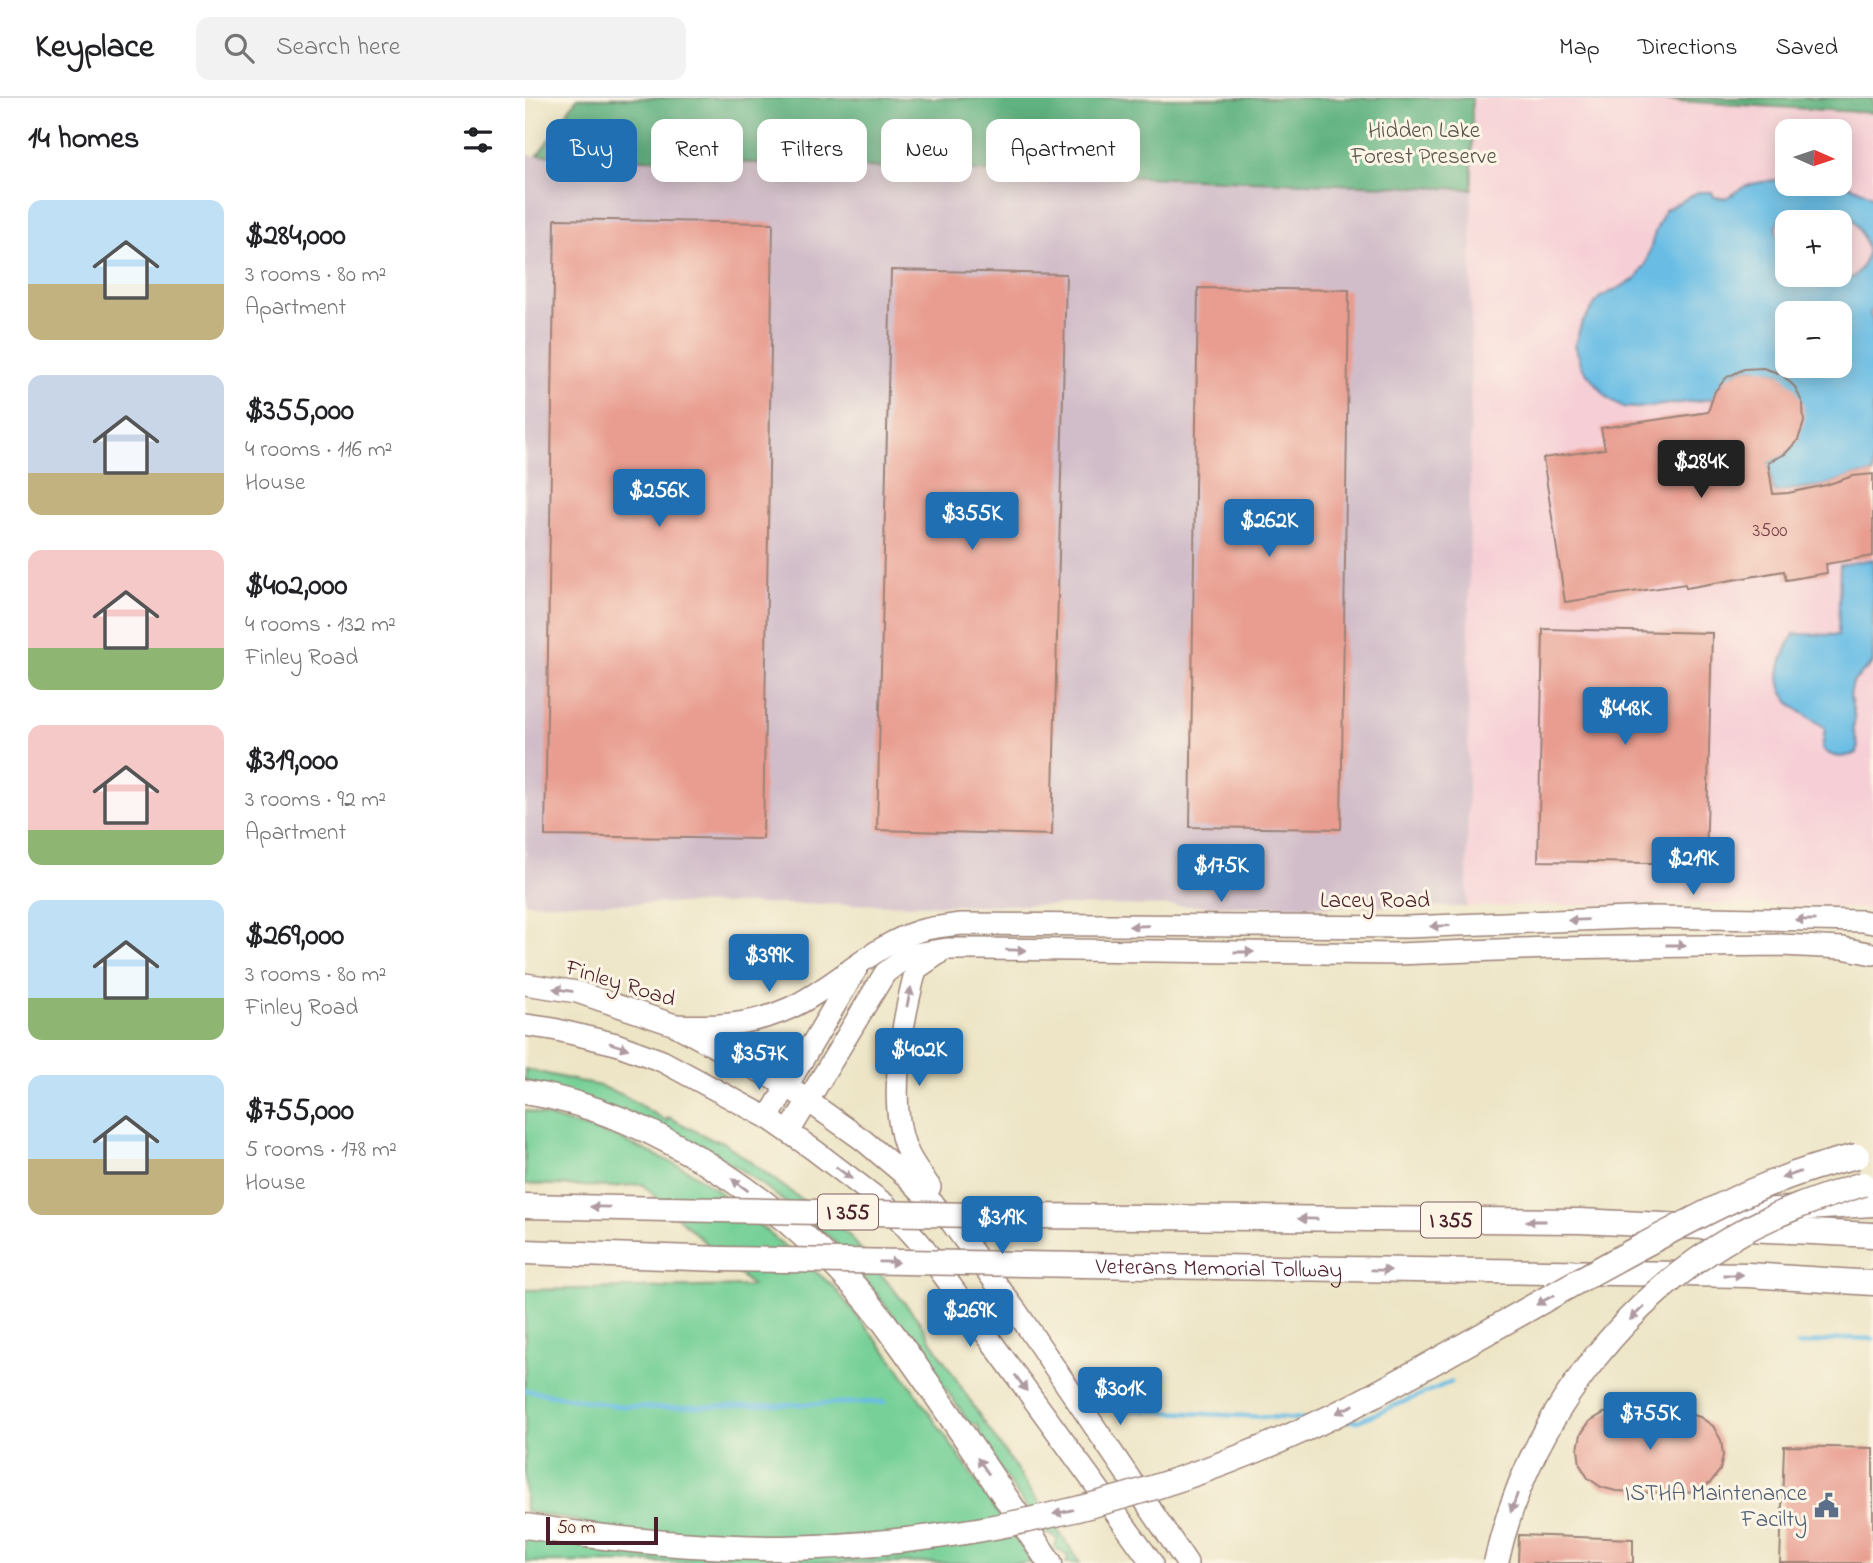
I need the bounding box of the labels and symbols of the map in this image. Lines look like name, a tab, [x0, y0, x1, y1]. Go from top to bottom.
park label: Hidden Lake Forest Preserve	[1350, 115, 1498, 174]
north arrow	[1775, 119, 1851, 196]
pin: $284K	[1652, 440, 1750, 500]
pin: $256K	[610, 470, 708, 529]
pin: $355K	[923, 492, 1021, 552]
pin: $262K	[1220, 500, 1318, 559]
house number: 3500	[1752, 518, 1788, 545]
pin: $448K	[1576, 688, 1674, 747]
pin: $219K	[1644, 838, 1742, 897]
pin: $175K	[1172, 844, 1270, 904]
street label: Lacey Road	[1320, 885, 1430, 920]
one-way arrow	[1794, 914, 1816, 926]
one-way arrow	[1566, 915, 1588, 926]
one-way arrow	[1128, 920, 1150, 931]
one-way arrow	[1429, 920, 1451, 931]
pin: $399K	[720, 934, 818, 994]
one-way arrow	[1665, 940, 1687, 951]
one-way arrow	[1006, 944, 1028, 955]
one-way arrow	[1233, 946, 1255, 958]
street label: Finley Road	[560, 952, 679, 1019]
one-way arrow	[552, 984, 574, 995]
one-way arrow	[904, 986, 915, 1008]
pin: $402K	[870, 1028, 968, 1088]
pin: $357K	[710, 1032, 808, 1092]
one-way arrow	[609, 1041, 630, 1052]
one-way arrow	[835, 1165, 853, 1179]
one-way arrow	[1781, 1170, 1802, 1181]
one-way arrow	[731, 1179, 749, 1193]
road number: I 355	[818, 1194, 878, 1230]
pin: $319K	[953, 1196, 1051, 1256]
one-way arrow	[588, 1202, 610, 1213]
road number: I 355	[1421, 1202, 1481, 1238]
one-way arrow	[1297, 1213, 1319, 1225]
one-way arrow	[1524, 1215, 1546, 1227]
street label: Veterans Memorial Tollway	[1094, 1251, 1342, 1290]
one-way arrow	[878, 1256, 900, 1267]
one-way arrow	[1370, 1264, 1392, 1276]
one-way arrow	[1722, 1269, 1744, 1281]
pin: $269K	[921, 1290, 1019, 1349]
one-way arrow	[1535, 1294, 1555, 1306]
one-way arrow	[1628, 1305, 1645, 1322]
pin: $301K	[1071, 1368, 1169, 1427]
one-way arrow	[1014, 1374, 1028, 1392]
pin: $755K	[1601, 1392, 1699, 1452]
one-way arrow	[1335, 1403, 1355, 1415]
one-way arrow	[977, 1457, 990, 1476]
place label: ISTHA Maintenance Facilty	[1625, 1478, 1808, 1539]
public building icon: ISTHA Maintenance Facilty	[1813, 1491, 1841, 1519]
one-way arrow	[1508, 1492, 1519, 1513]
one-way arrow	[1052, 1506, 1074, 1517]
scale bar	[546, 1514, 658, 1546]

